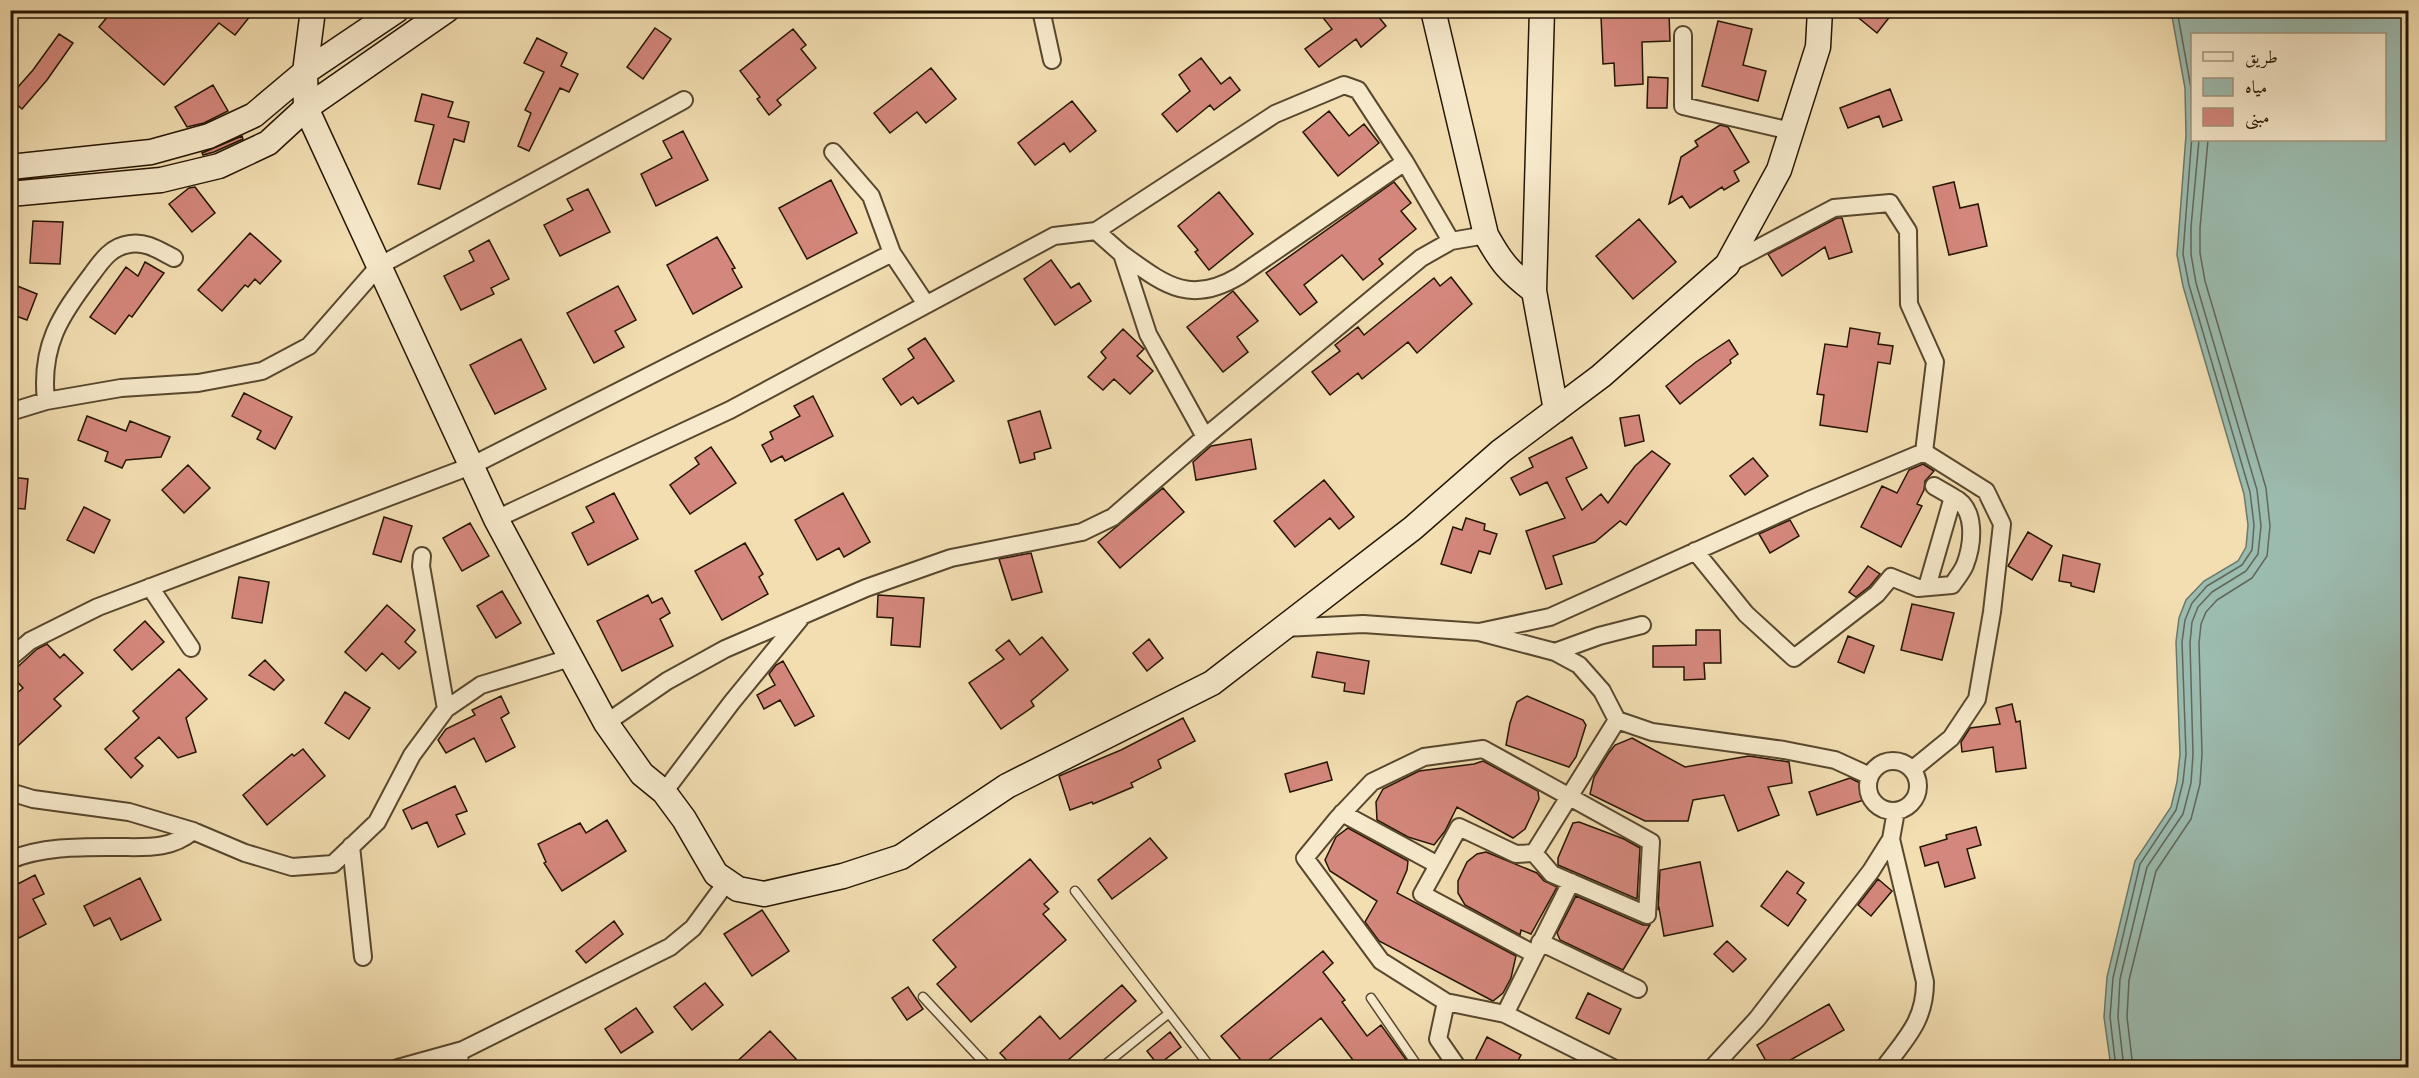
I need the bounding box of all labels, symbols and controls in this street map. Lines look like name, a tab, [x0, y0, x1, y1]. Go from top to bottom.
legend	[2191, 33, 2386, 141]
text: طريق	[2245, 47, 2278, 69]
text: مياه	[2245, 77, 2267, 98]
text: مبنى	[2245, 107, 2270, 130]

